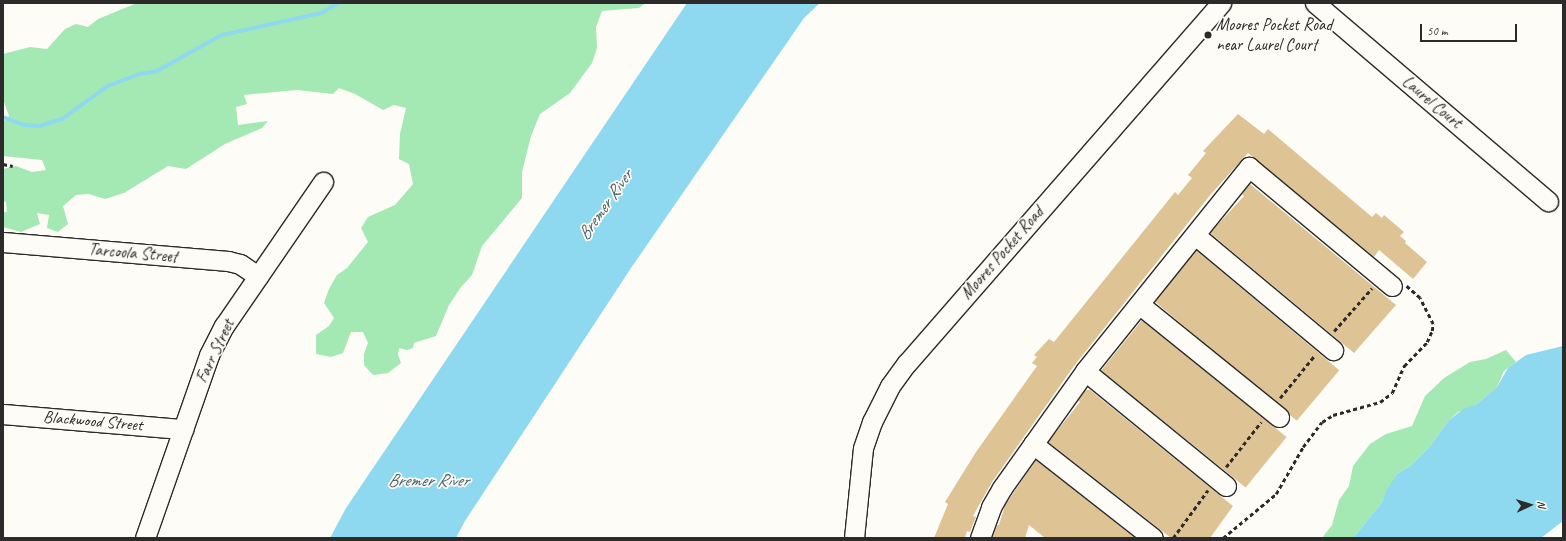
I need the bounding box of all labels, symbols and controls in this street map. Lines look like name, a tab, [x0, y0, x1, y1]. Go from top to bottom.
place label: Moores Pocket Road near Laurel Court	[1216, 15, 1331, 55]
scale bar	[1422, 16, 1519, 42]
text: 50 m	[1427, 23, 1447, 39]
marker: Moores Pocket Road near Laurel Court	[1203, 30, 1213, 40]
street label: Laurel Court	[1398, 71, 1466, 133]
water label: Bremer River	[573, 166, 637, 244]
street label: Moores Pocket Road	[957, 203, 1047, 303]
street label: Tarcoola Street	[88, 239, 178, 267]
street label: Farr Street	[191, 316, 239, 386]
street label: Blackwood Street	[42, 406, 144, 436]
water label: Bremer River	[388, 469, 468, 491]
north arrow	[1510, 485, 1550, 525]
text: N	[1535, 500, 1549, 508]

